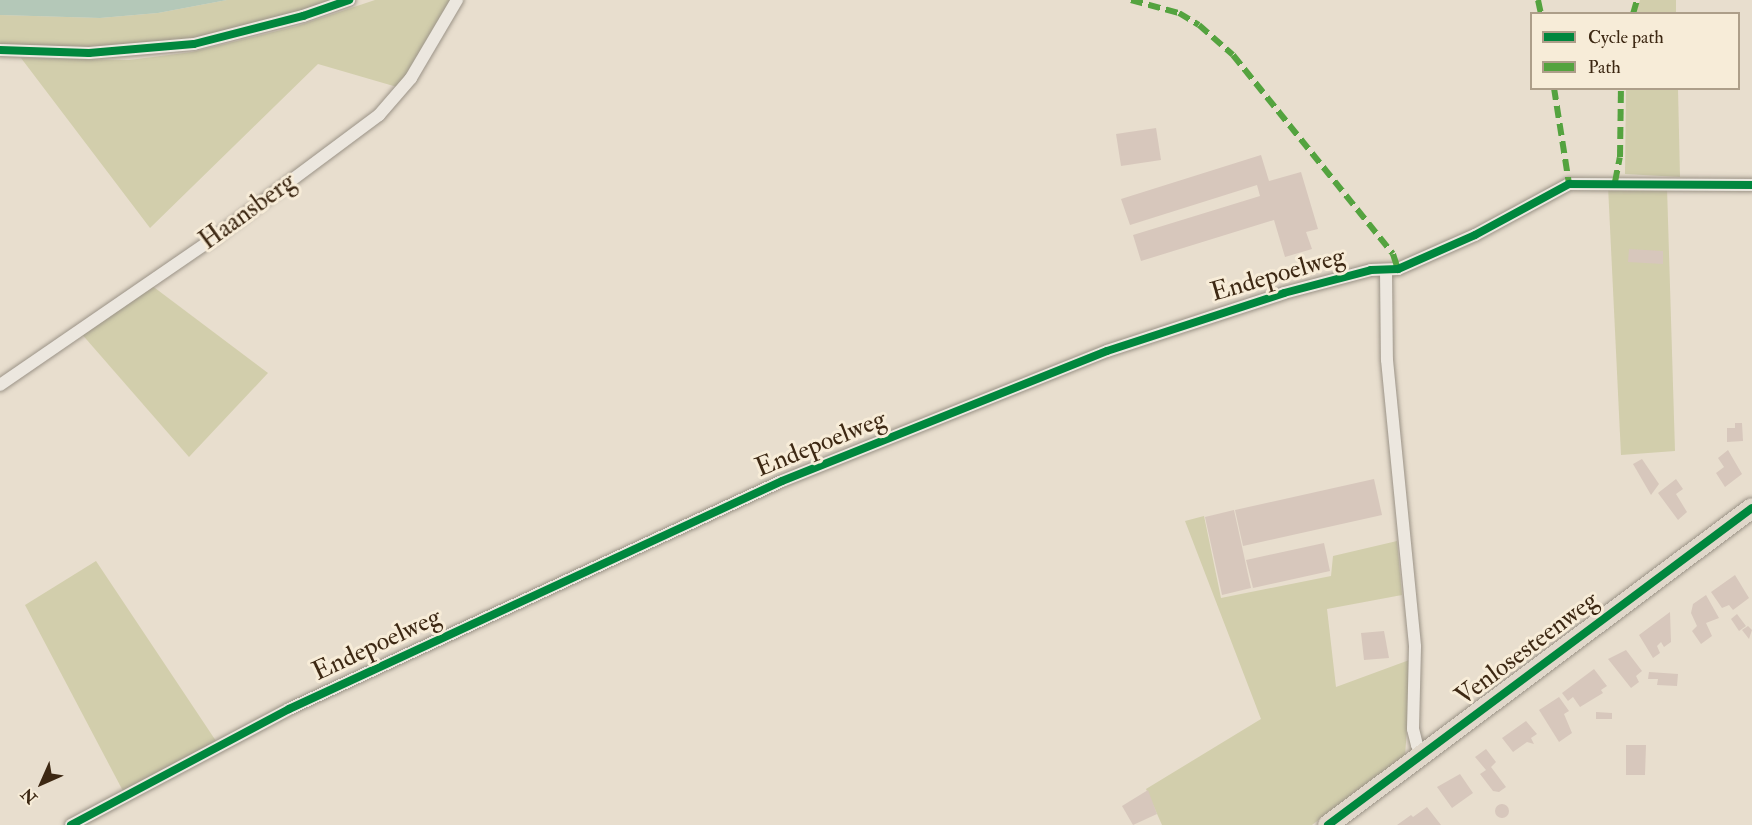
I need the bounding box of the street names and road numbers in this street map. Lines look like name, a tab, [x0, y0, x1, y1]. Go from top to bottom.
street label: Haansberg	[194, 167, 302, 257]
street label: Endepoelweg	[1207, 241, 1349, 309]
street label: Endepoelweg	[751, 404, 891, 484]
street label: Venlosesteenweg	[1449, 585, 1605, 713]
street label: Endepoelweg	[308, 602, 446, 688]

